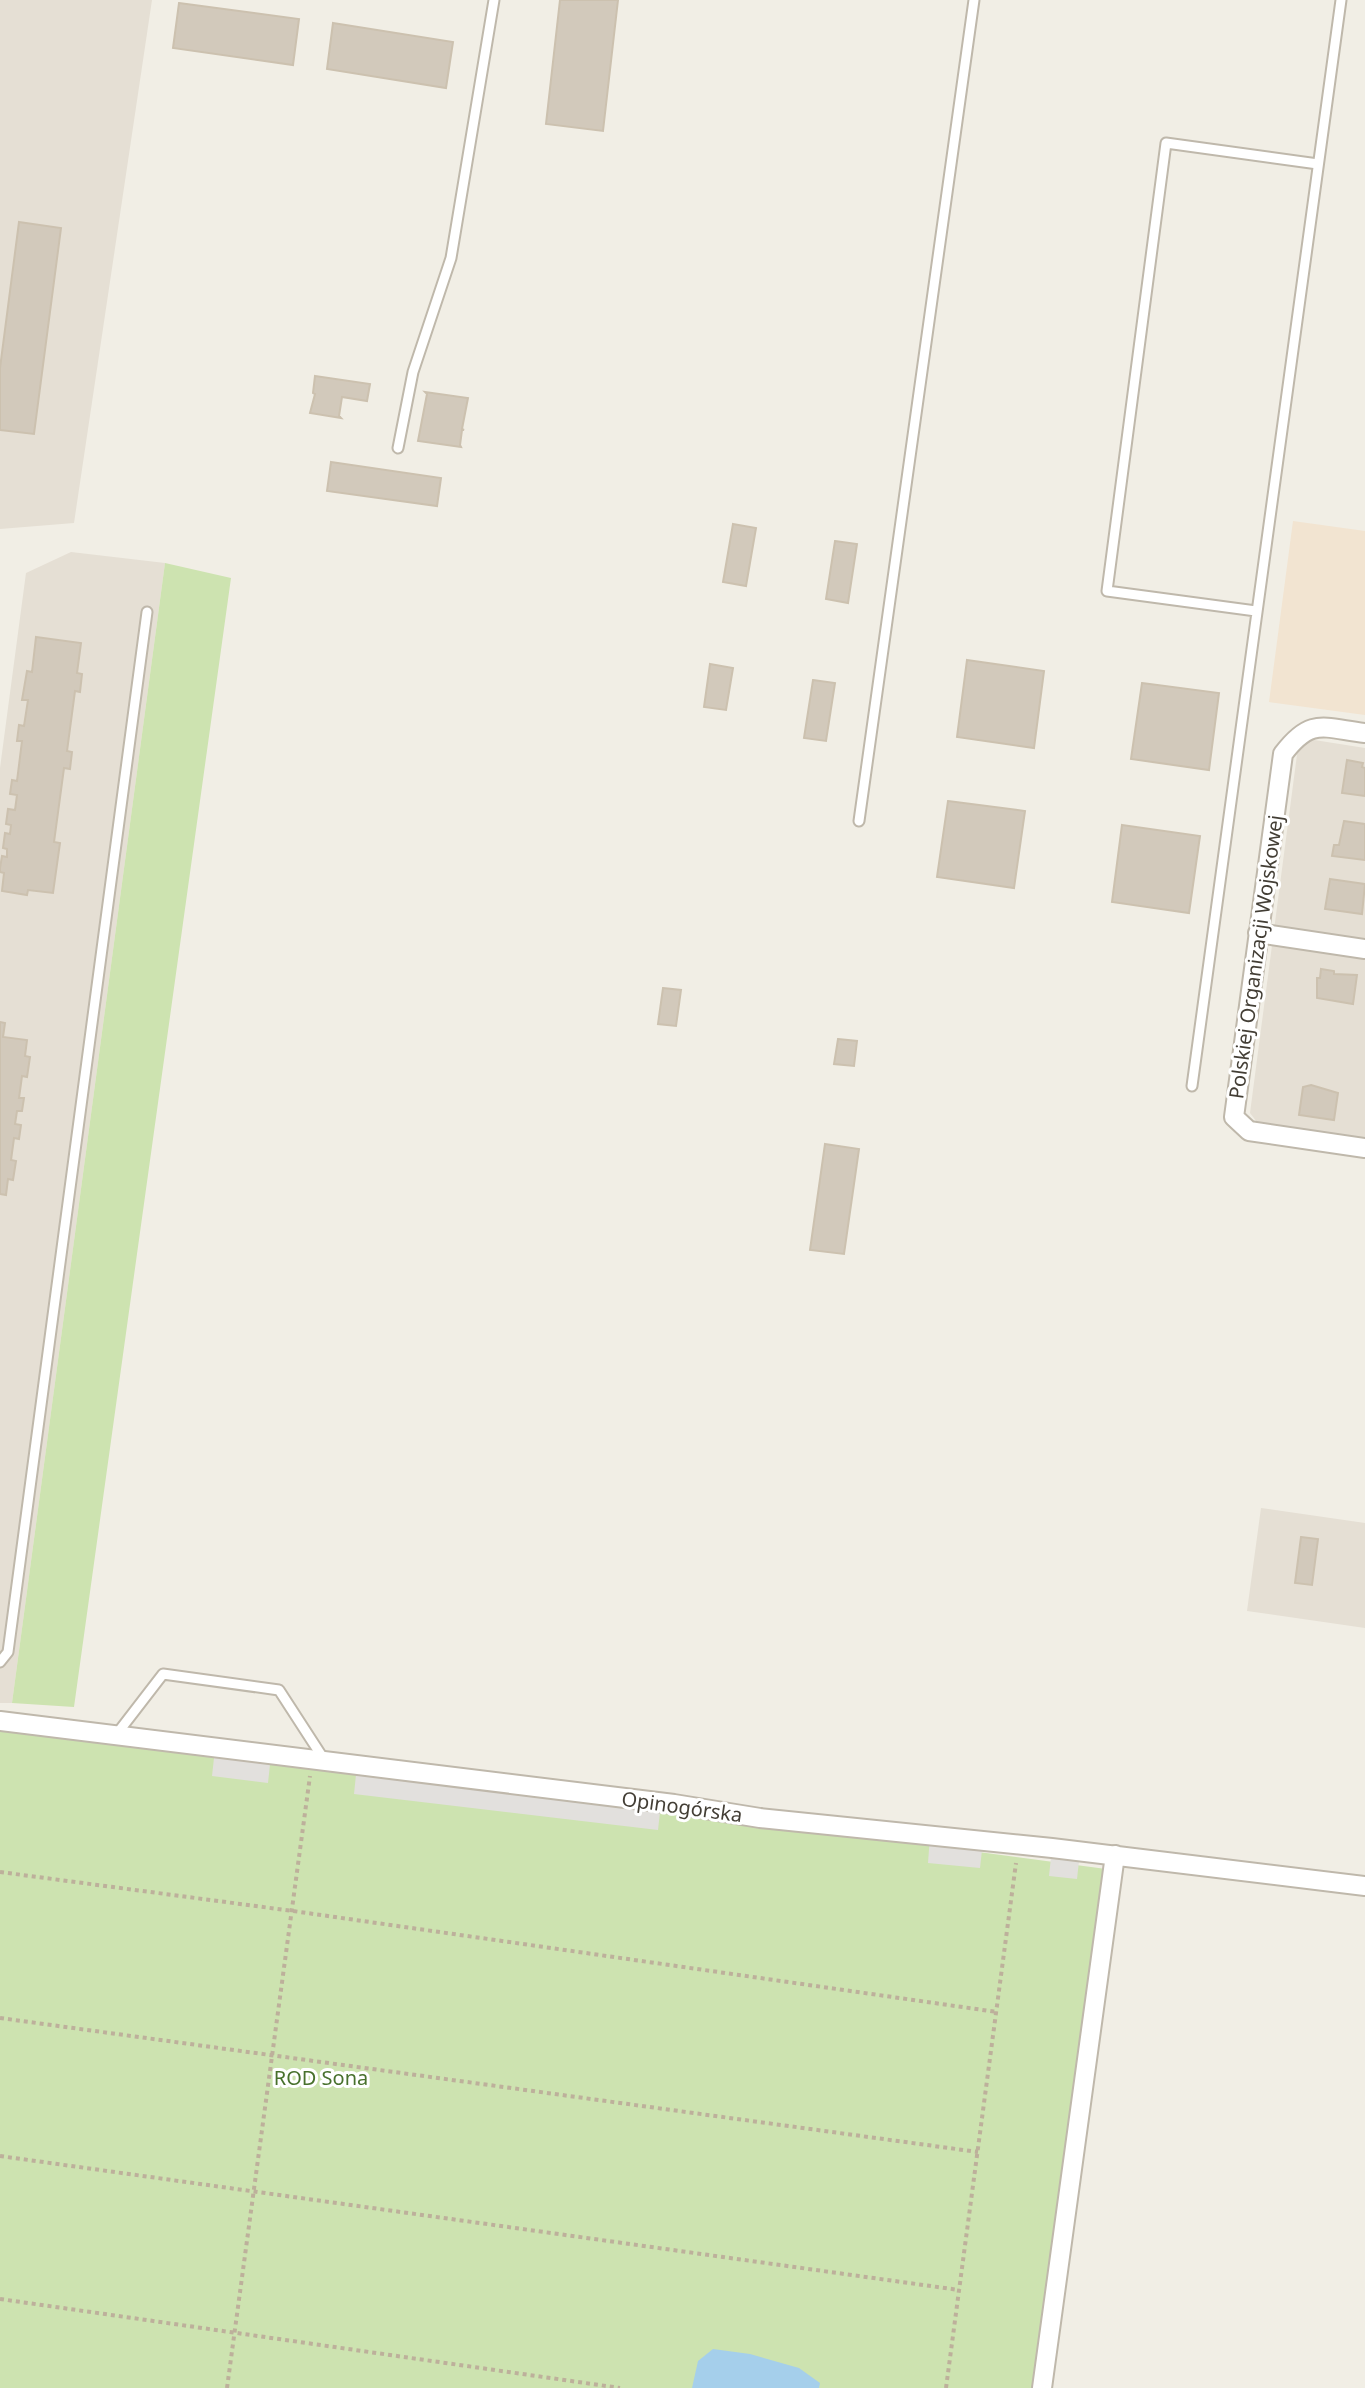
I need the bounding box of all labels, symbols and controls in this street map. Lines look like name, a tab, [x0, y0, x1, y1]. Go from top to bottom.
street label: Polskiej Organizacji Wojskowej	[1222, 813, 1289, 1101]
street label: Opinogórska	[620, 1785, 744, 1828]
park label: ROD Sona	[274, 2064, 368, 2091]

